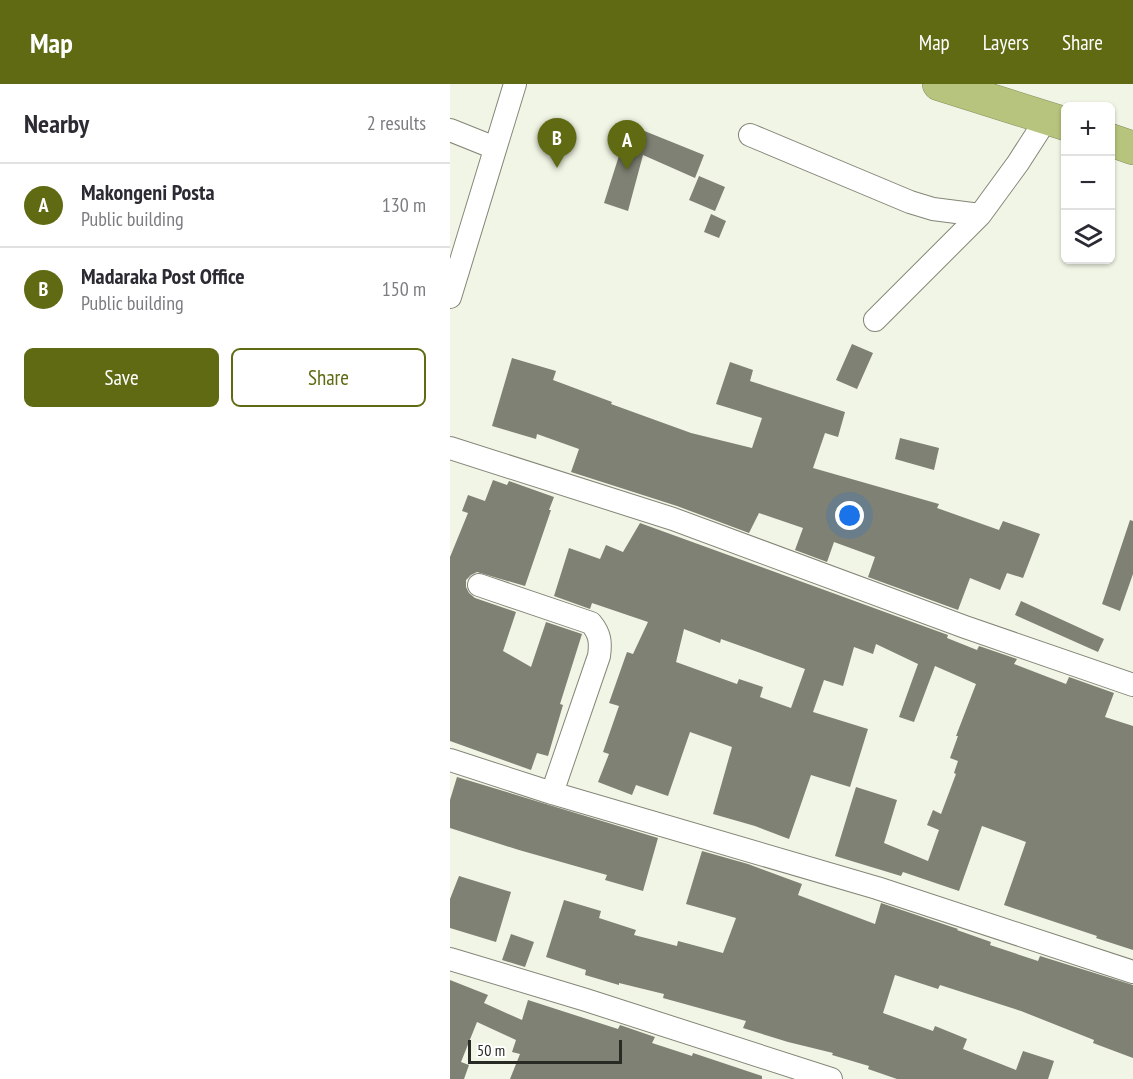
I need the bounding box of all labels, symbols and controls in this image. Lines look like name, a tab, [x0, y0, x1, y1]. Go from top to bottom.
text: Map	[30, 24, 73, 61]
text: Map	[919, 29, 950, 56]
text: Layers	[983, 29, 1029, 56]
text: Share	[1062, 29, 1103, 56]
map controls	[1061, 102, 1115, 264]
button: +	[1061, 102, 1115, 156]
text: Nearby	[24, 107, 89, 140]
text: 2 results	[367, 110, 426, 136]
pin: B	[538, 118, 576, 168]
pin: A	[608, 120, 646, 170]
button: −	[1061, 156, 1115, 210]
text: Makongeni Posta	[81, 178, 215, 206]
text: A	[38, 192, 49, 218]
text: 130 m	[382, 192, 426, 218]
text: Public building	[81, 206, 184, 232]
button: layers	[1061, 210, 1115, 264]
text: Madaraka Post Office	[81, 262, 245, 290]
text: B	[39, 276, 48, 302]
text: 150 m	[382, 276, 426, 302]
text: Public building	[81, 290, 184, 316]
button: Save	[24, 348, 219, 407]
button: Share	[231, 348, 426, 407]
your location	[835, 501, 864, 530]
scale bar	[468, 1037, 622, 1064]
text: 50 m	[477, 1040, 505, 1060]

